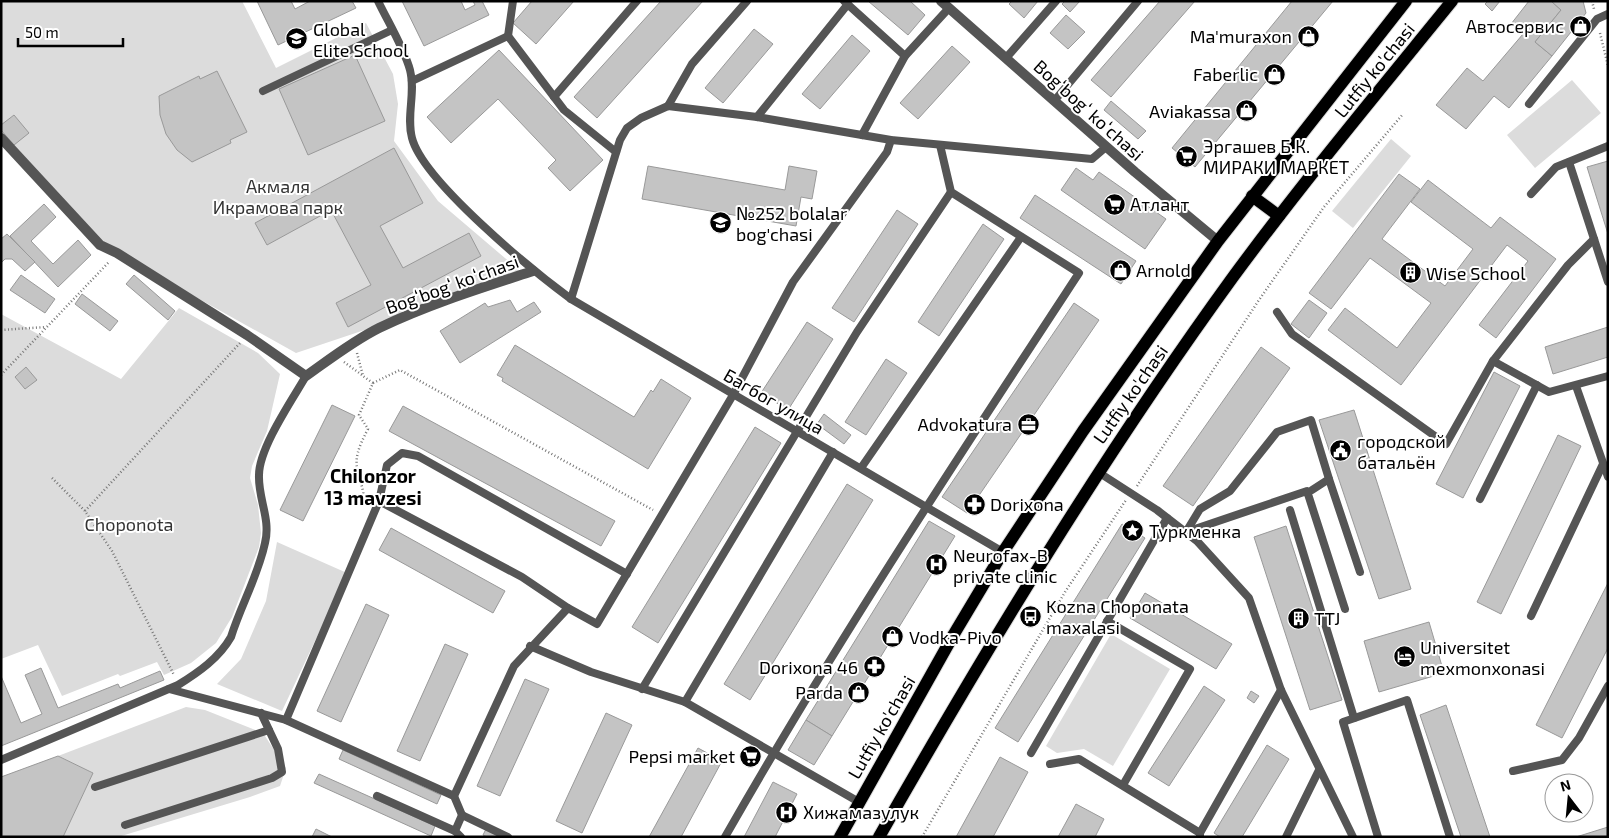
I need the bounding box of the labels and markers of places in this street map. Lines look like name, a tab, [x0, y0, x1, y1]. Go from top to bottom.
shop icon: Автосервис	[1568, 14, 1592, 38]
place label: Автосервис	[1466, 15, 1564, 37]
place label: Global Elite School	[313, 18, 409, 61]
shop icon: Ma'muraxon	[1296, 24, 1320, 48]
place label: Ma'muraxon	[1190, 25, 1292, 47]
school or university icon: Global Elite School	[285, 27, 309, 51]
shop icon: Faberlic	[1262, 62, 1286, 86]
place label: Faberlic	[1193, 63, 1258, 85]
shop icon: Aviakassa	[1235, 99, 1259, 123]
place label: Aviakassa	[1149, 100, 1231, 122]
place label: Эргашев Б.К. МИРАКИ МАРКЕТ	[1203, 135, 1350, 178]
supermarket icon: Эргашев Б.К. МИРАКИ МАРКЕТ	[1175, 144, 1199, 168]
supermarket icon: Атлант	[1102, 192, 1126, 216]
place label: Атлант	[1130, 193, 1190, 215]
place label: №252 bolalar bog'chasi	[736, 202, 847, 245]
school or university icon: №252 bolalar bog'chasi	[708, 211, 732, 235]
shop icon: Arnold	[1108, 258, 1132, 282]
place label: Arnold	[1136, 259, 1191, 281]
building icon: Wise School	[1398, 261, 1422, 285]
place label: Wise School	[1426, 262, 1526, 284]
office icon: Advokatura	[1016, 412, 1040, 436]
place label: Advokatura	[918, 413, 1012, 435]
place label: городской батальён	[1357, 430, 1446, 473]
public building icon: городской батальён	[1329, 439, 1353, 463]
pharmacy icon: Dorixona	[962, 492, 986, 516]
place label: Dorixona	[990, 493, 1064, 515]
place icon: Туркменка	[1121, 519, 1145, 543]
place label: Туркменка	[1149, 520, 1241, 542]
place label: Neurofax-B private clinic	[953, 544, 1058, 587]
hospital icon: Neurofax-B private clinic	[925, 553, 949, 577]
place label: Kozna Choponata maxalasi	[1046, 595, 1189, 638]
bus stop icon: Kozna Choponata maxalasi	[1018, 604, 1042, 628]
building icon: TTJ	[1286, 606, 1310, 630]
place label: TTJ	[1314, 607, 1340, 629]
shop icon: Vodka-Pivo	[881, 625, 905, 649]
place label: Vodka-Pivo	[909, 626, 1002, 648]
place label: Universitet mexmonxonasi	[1420, 636, 1545, 679]
hotel icon: Universitet mexmonxonasi	[1392, 645, 1416, 669]
pharmacy icon: Dorixona 46	[862, 655, 886, 679]
place label: Dorixona 46	[759, 656, 858, 678]
shop icon: Parda	[847, 680, 871, 704]
place label: Parda	[795, 681, 843, 703]
supermarket icon: Pepsi market	[739, 744, 763, 768]
place label: Pepsi market	[628, 745, 735, 767]
hospital icon: Хижамазулук	[775, 800, 799, 824]
place label: Хижамазулук	[803, 801, 920, 823]

